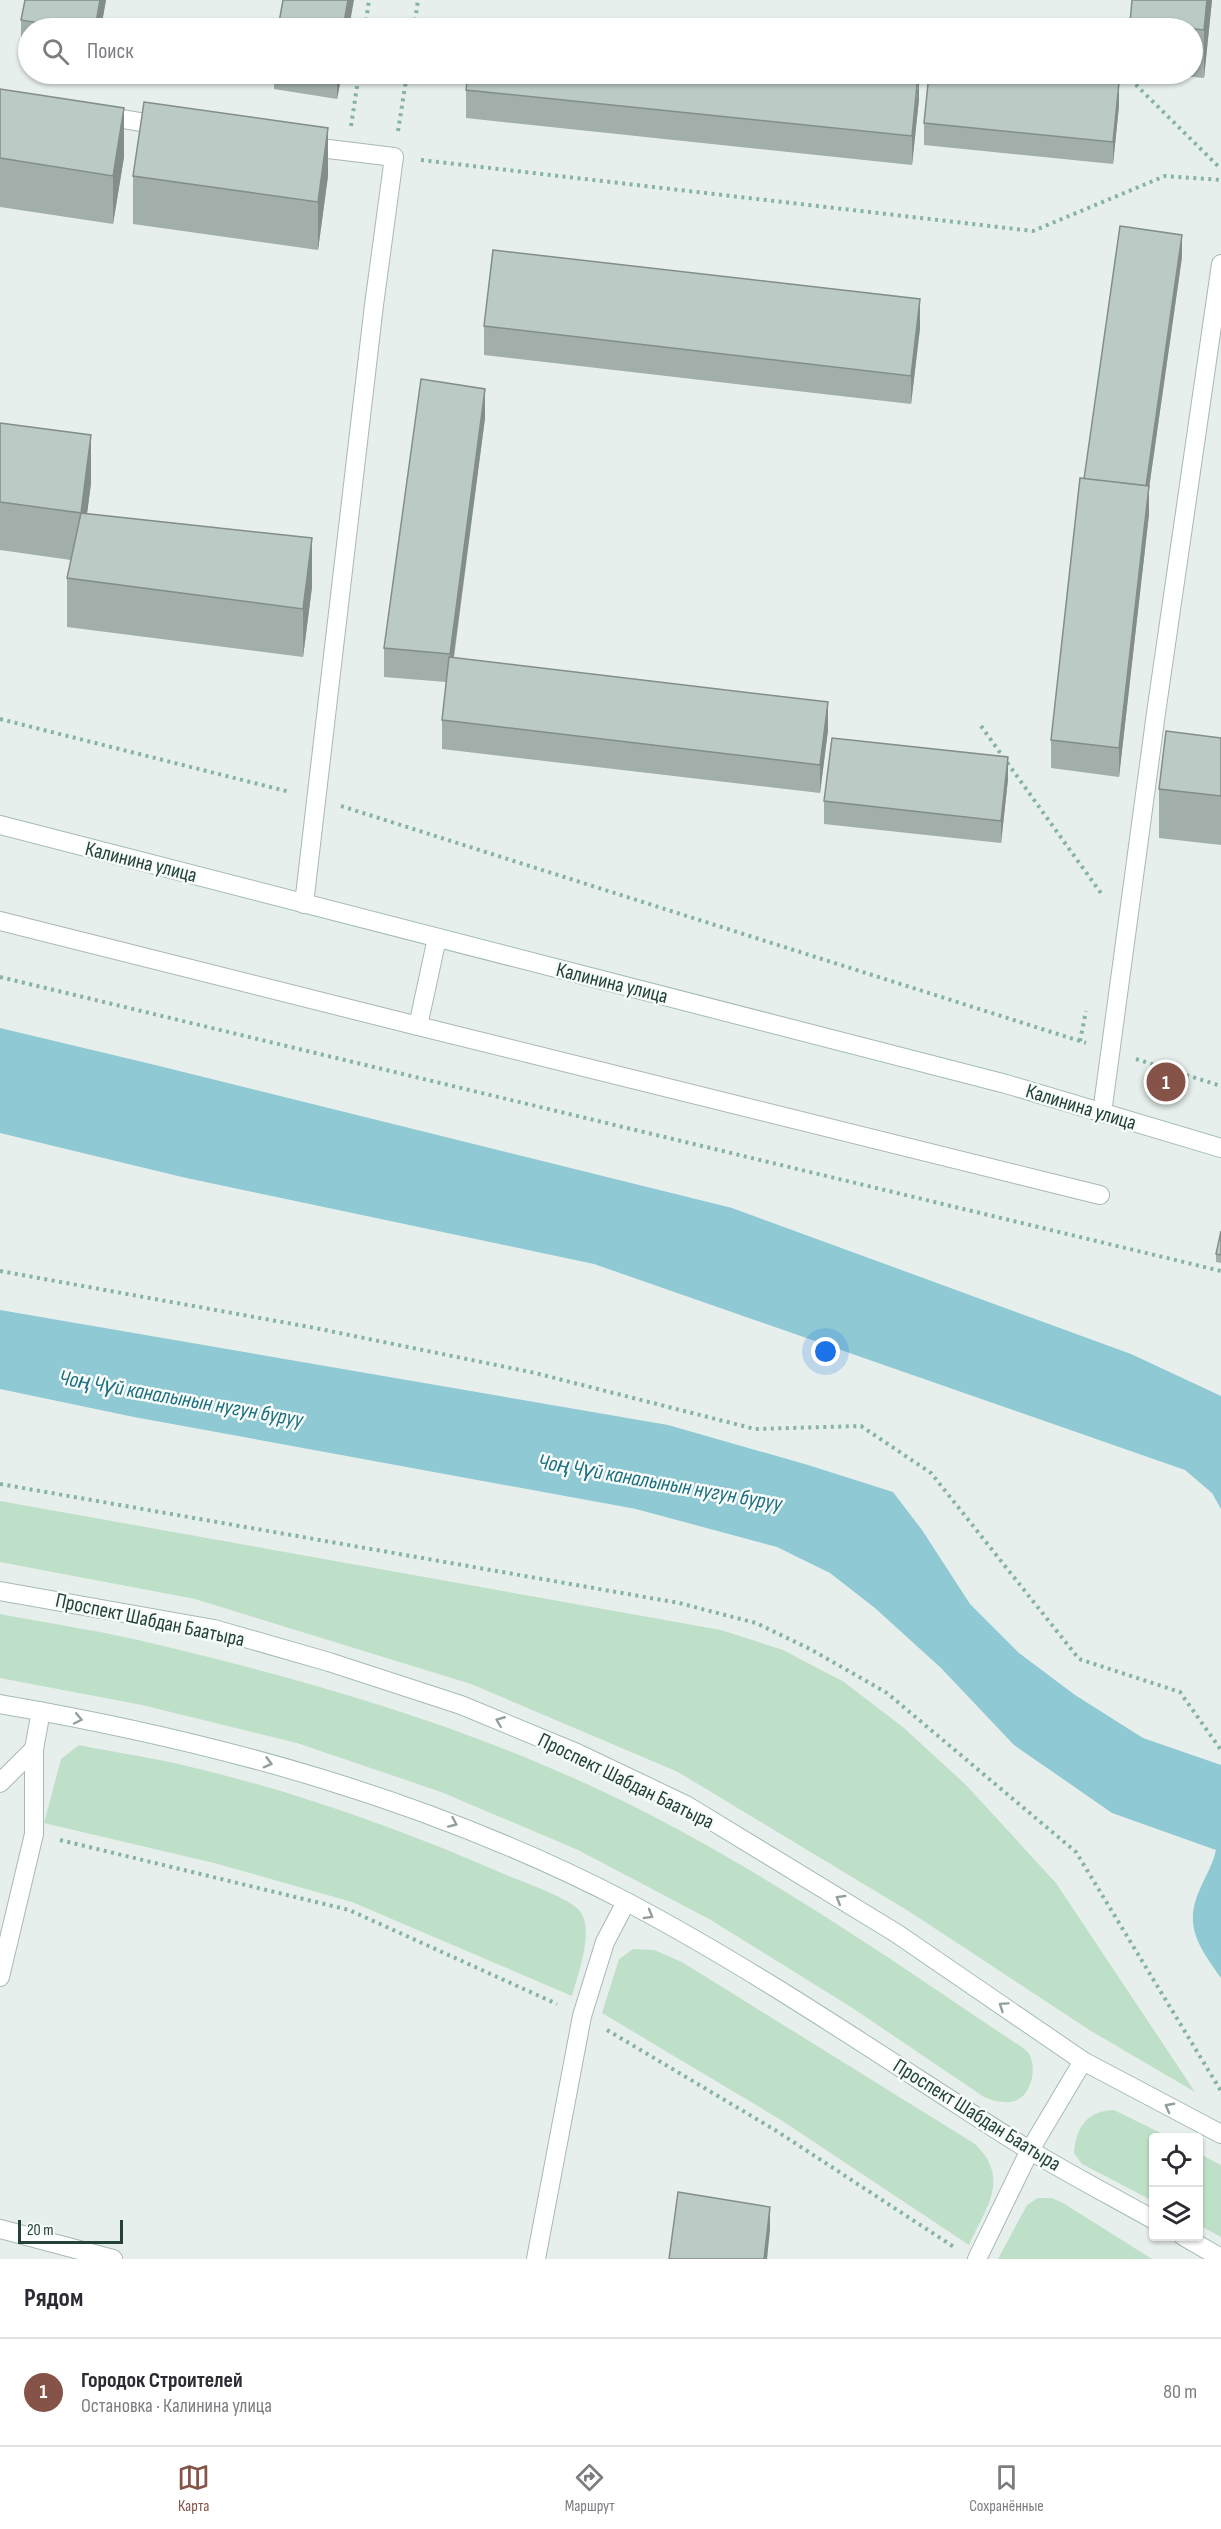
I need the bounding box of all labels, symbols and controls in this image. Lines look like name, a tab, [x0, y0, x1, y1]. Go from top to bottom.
search box	[18, 18, 1203, 84]
icon: search	[39, 35, 72, 68]
text: Поиск	[87, 38, 133, 65]
street label: Калинина улица	[83, 836, 199, 888]
street label: Калинина улица	[554, 957, 670, 1009]
pin: 1	[1146, 1060, 1186, 1104]
street label: Калинина улица	[1023, 1078, 1139, 1136]
your location	[811, 1337, 840, 1366]
water label: Чоң Чүй каналынын нугун буруу	[57, 1364, 306, 1434]
water label: Чоң Чүй каналынын нугун буруу	[536, 1448, 785, 1518]
street label: Проспект Шабдан Баатыра	[53, 1588, 247, 1652]
one-way arrow	[73, 1712, 83, 1725]
one-way arrow	[496, 1716, 507, 1728]
street label: Проспект Шабдан Баатыра	[534, 1728, 718, 1834]
one-way arrow	[262, 1756, 273, 1768]
one-way arrow	[447, 1816, 458, 1828]
one-way arrow	[836, 1894, 846, 1906]
one-way arrow	[643, 1907, 653, 1919]
one-way arrow	[998, 2002, 1009, 2013]
street label: Проспект Шабдан Баатыра	[889, 2053, 1065, 2177]
one-way arrow	[1165, 2102, 1176, 2114]
map controls	[1149, 2133, 1203, 2241]
button: locate	[1149, 2133, 1203, 2187]
button: layers	[1149, 2187, 1203, 2241]
scale bar	[18, 2217, 123, 2244]
text: 20 m	[27, 2221, 54, 2240]
text: Рядом	[24, 2283, 83, 2314]
text: Городок Строителей	[81, 2367, 243, 2394]
text: 1	[40, 2380, 47, 2404]
text: 80 m	[1163, 2380, 1197, 2404]
text: Остановка · Калинина улица	[81, 2394, 272, 2418]
tab: Карта	[177, 2461, 210, 2516]
tab: Маршрут	[565, 2461, 615, 2516]
tab: Сохранённые	[969, 2461, 1044, 2516]

